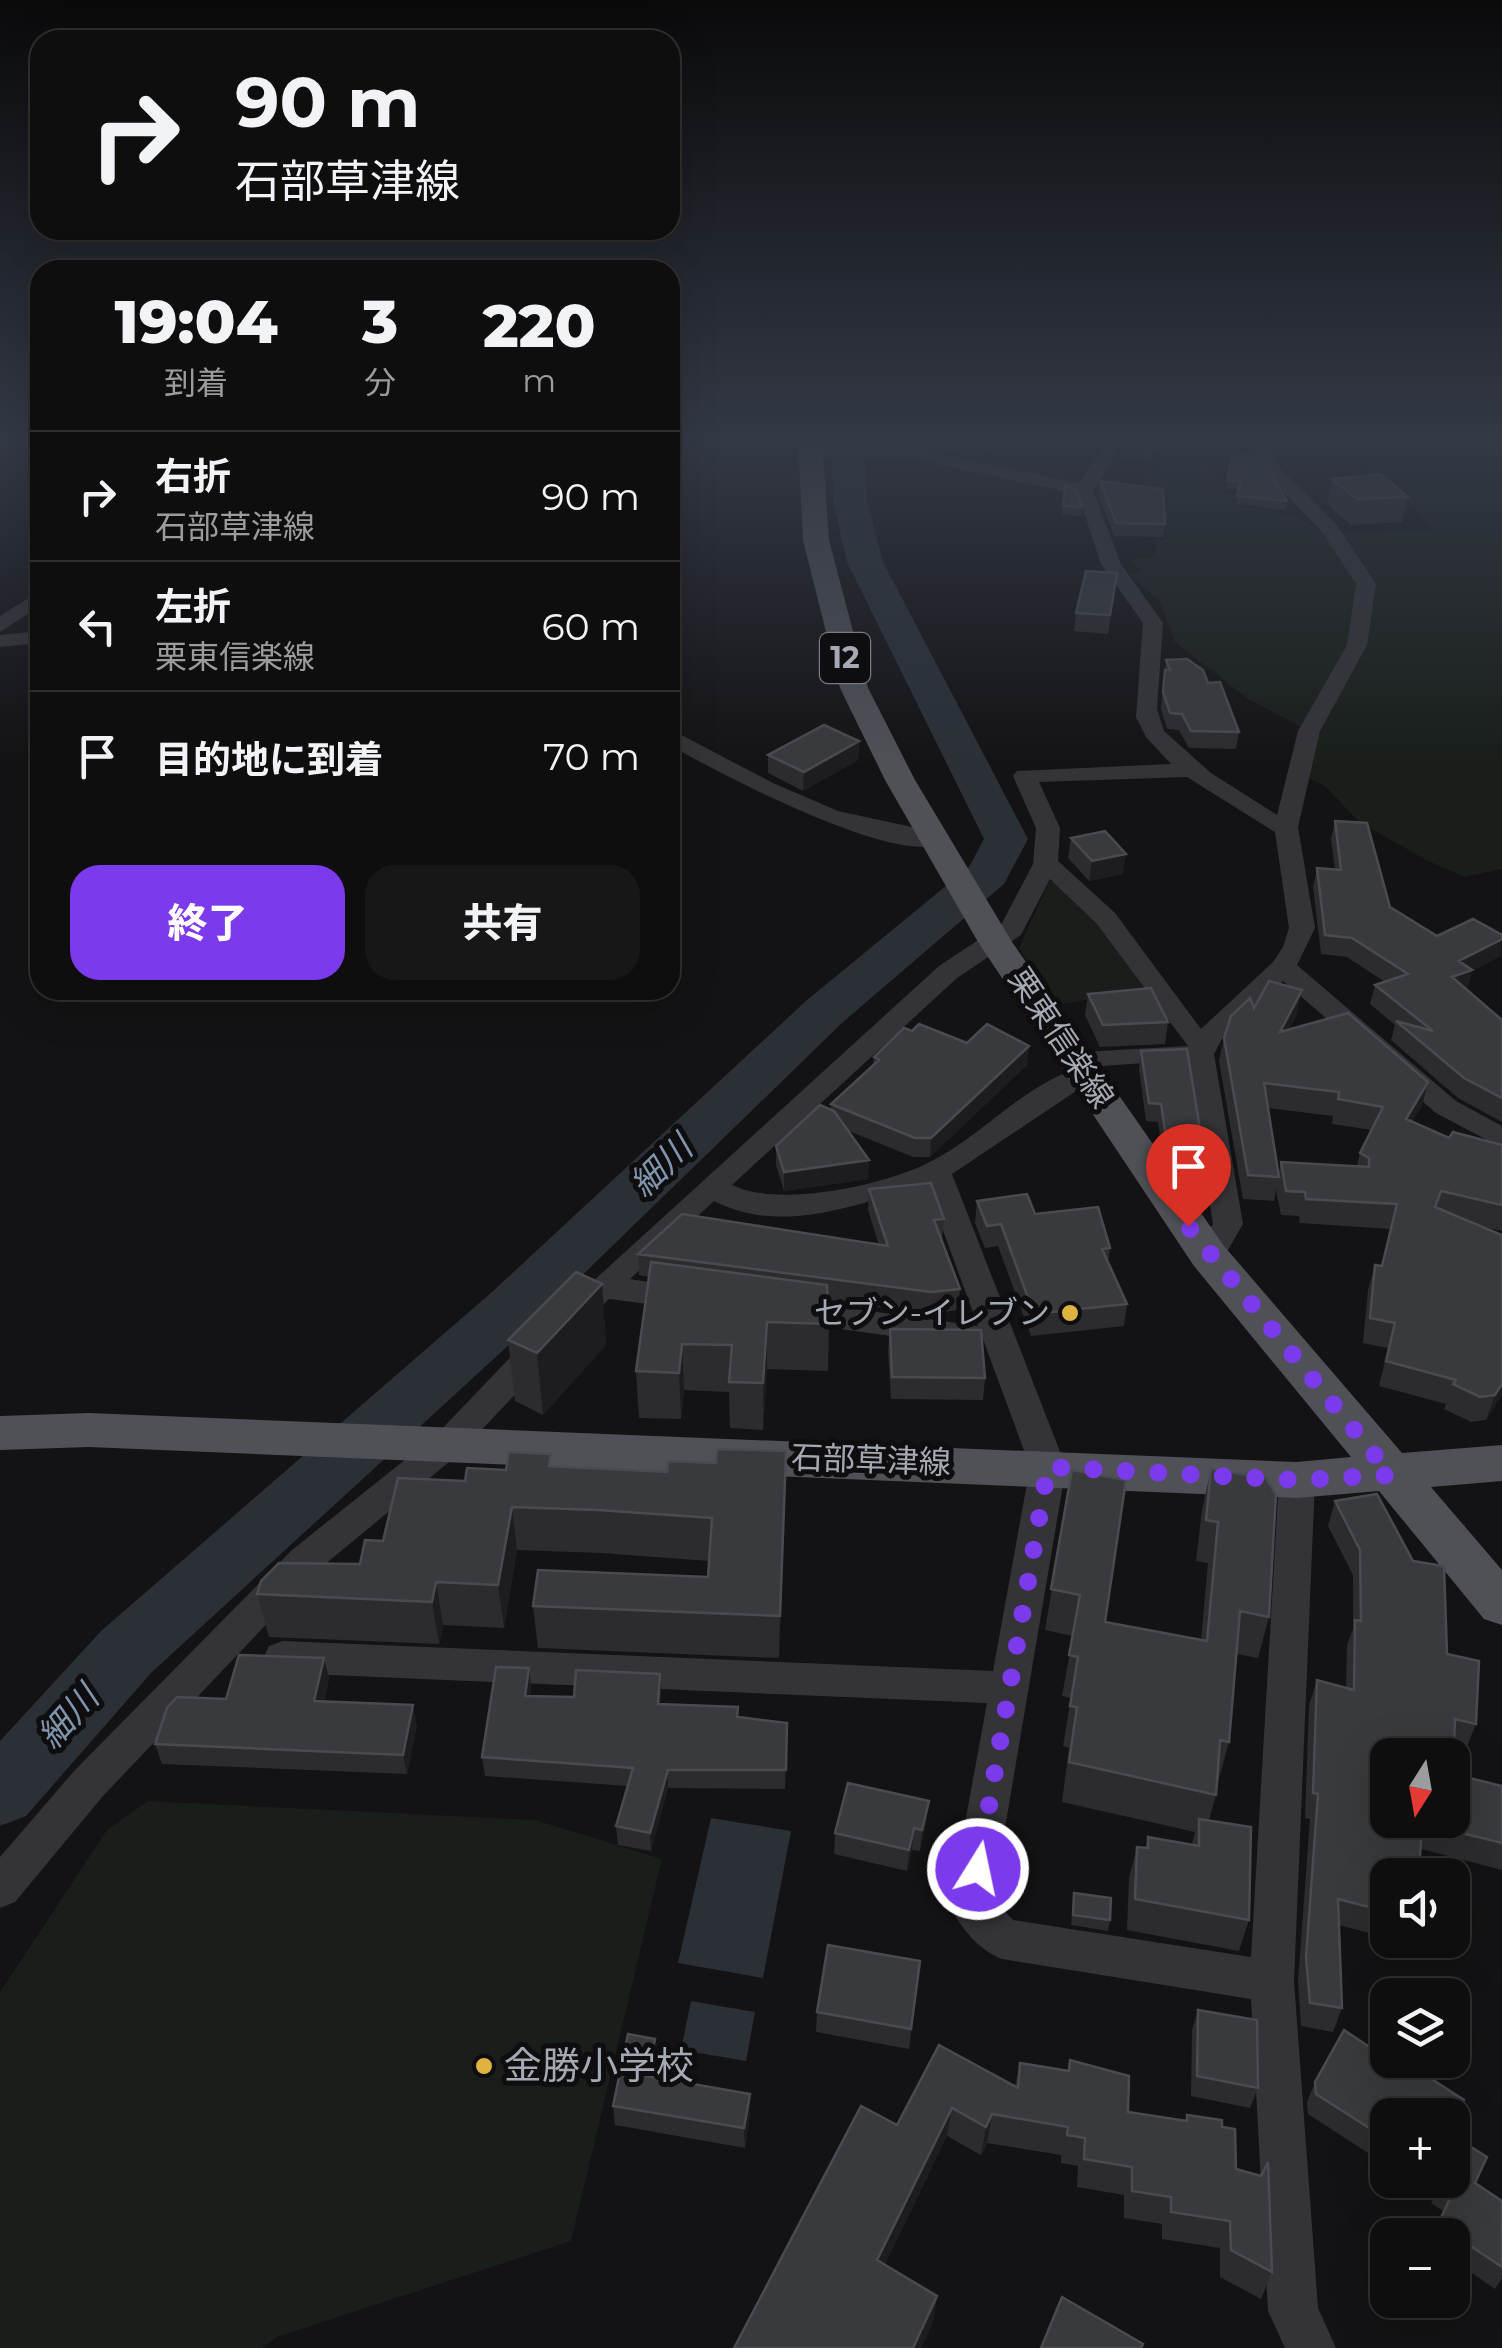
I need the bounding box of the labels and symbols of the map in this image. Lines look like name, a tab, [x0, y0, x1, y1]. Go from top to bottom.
road number: 12	[820, 633, 870, 683]
street label: 栗東信楽線	[1001, 960, 1122, 1115]
water label: 細川	[621, 1123, 704, 1205]
pin	[1146, 1124, 1231, 1227]
place label: セブン-イレブン	[814, 1293, 1050, 1332]
marker: セブン-イレブン	[1059, 1302, 1081, 1324]
street label: 石部草津線	[790, 1437, 952, 1482]
water label: 細川	[28, 1673, 110, 1757]
north arrow	[1370, 1738, 1470, 1838]
position arrow	[926, 1817, 1030, 1921]
place label: 金勝小学校	[504, 2042, 694, 2089]
marker: 金勝小学校	[473, 2055, 495, 2077]

